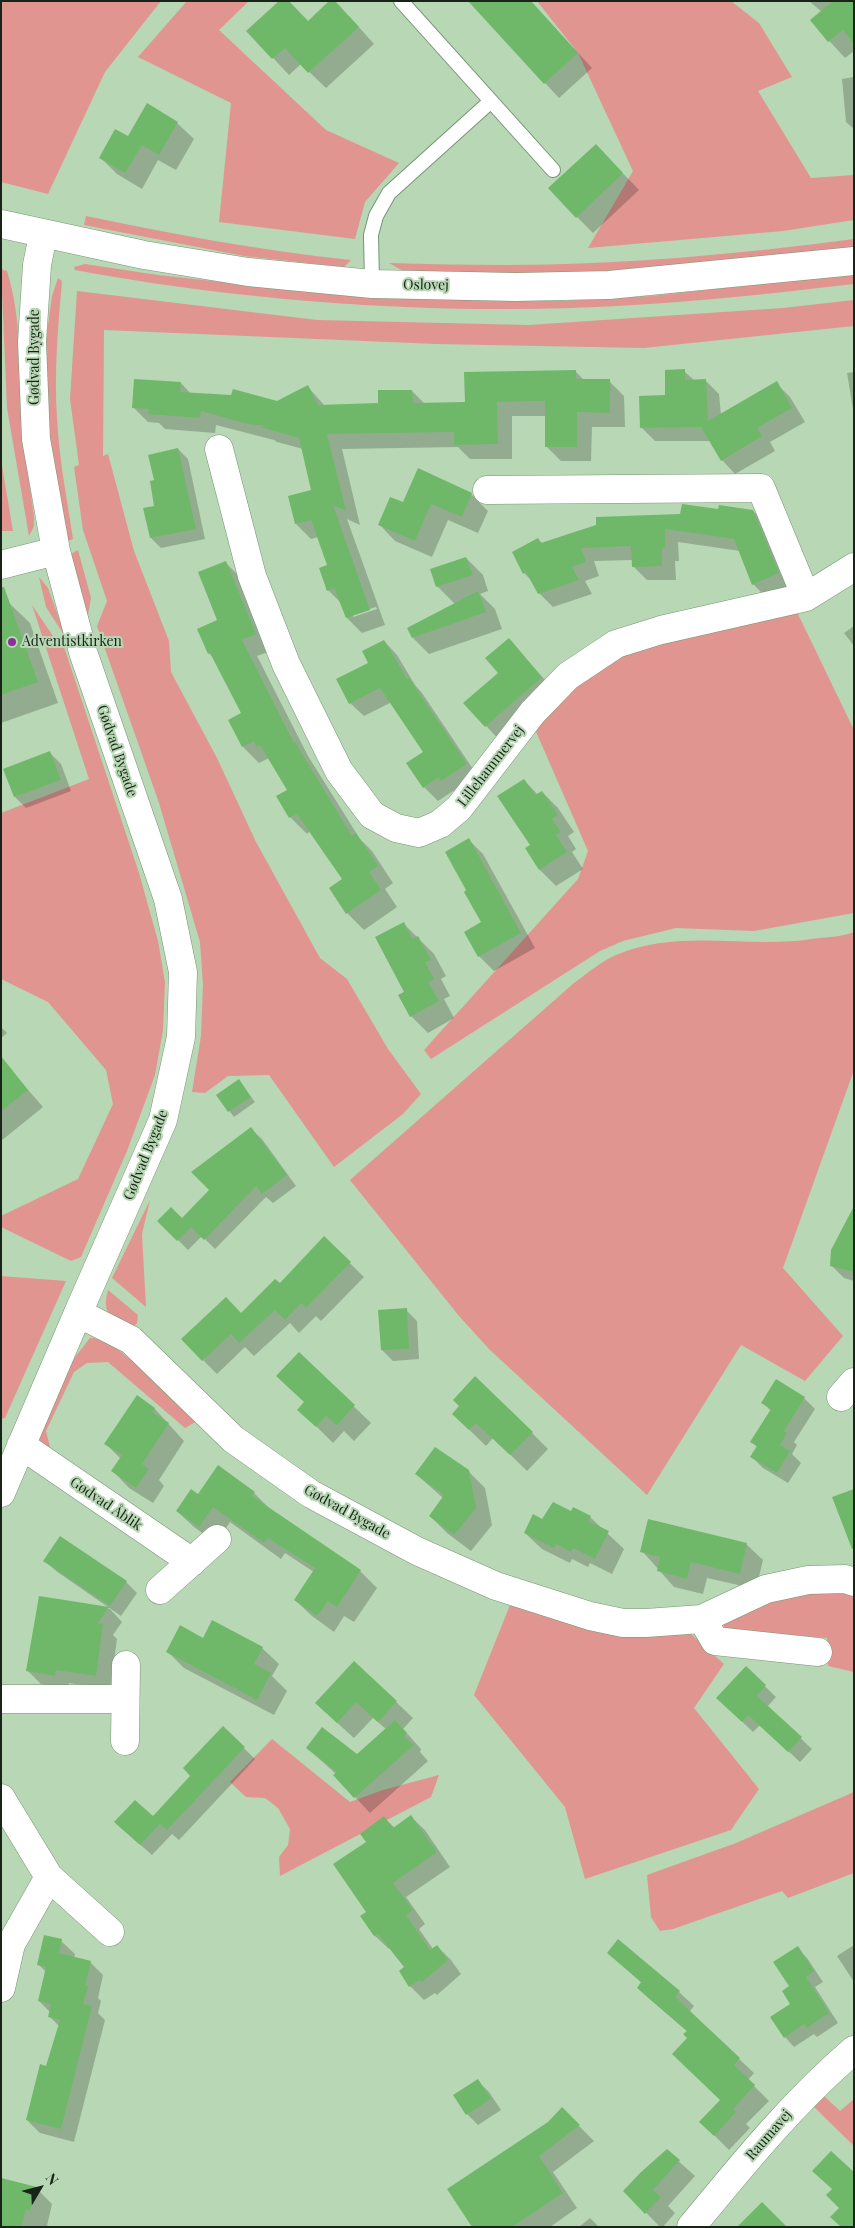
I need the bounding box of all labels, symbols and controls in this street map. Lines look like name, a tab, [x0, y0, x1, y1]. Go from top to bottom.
street label: Oslovej	[403, 276, 449, 294]
street label: Gødvad Bygade	[27, 309, 43, 405]
place label: Adventistkirken	[22, 634, 122, 650]
marker: Adventistkirken	[6, 636, 18, 648]
street label: Gødvad Bygade	[93, 703, 141, 799]
street label: Lillehammervej	[454, 722, 528, 810]
street label: Gødvad Bygade	[120, 1107, 172, 1203]
street label: Gødvad Åblik	[67, 1474, 145, 1534]
street label: Gødvad Bygade	[301, 1481, 393, 1543]
street label: Raumavej	[743, 2106, 795, 2164]
north arrow	[15, 2163, 65, 2213]
text: N	[42, 2169, 63, 2188]

